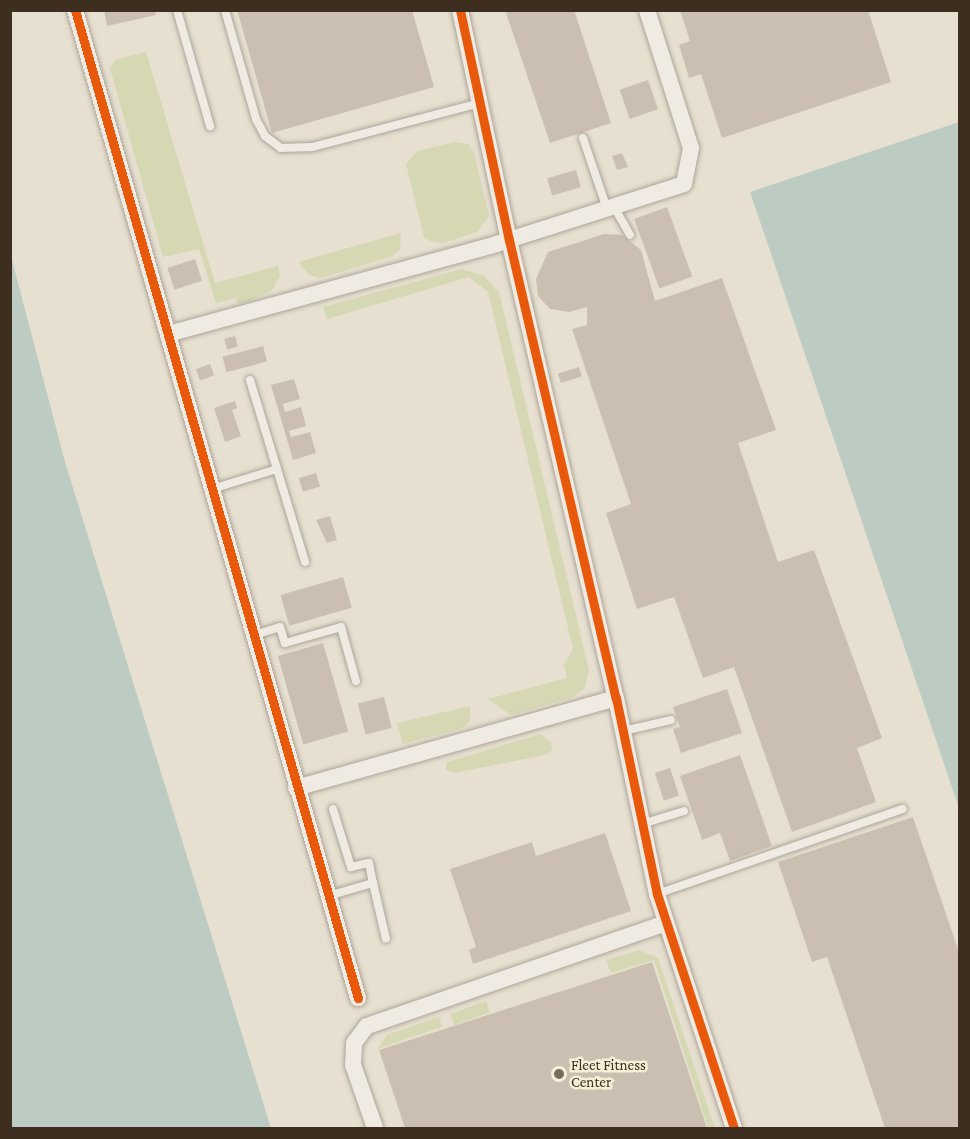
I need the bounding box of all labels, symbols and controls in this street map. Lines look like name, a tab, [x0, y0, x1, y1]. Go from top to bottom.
place label: Fleet Fitness Center	[571, 1056, 646, 1091]
marker: Fleet Fitness Center	[552, 1067, 566, 1081]

